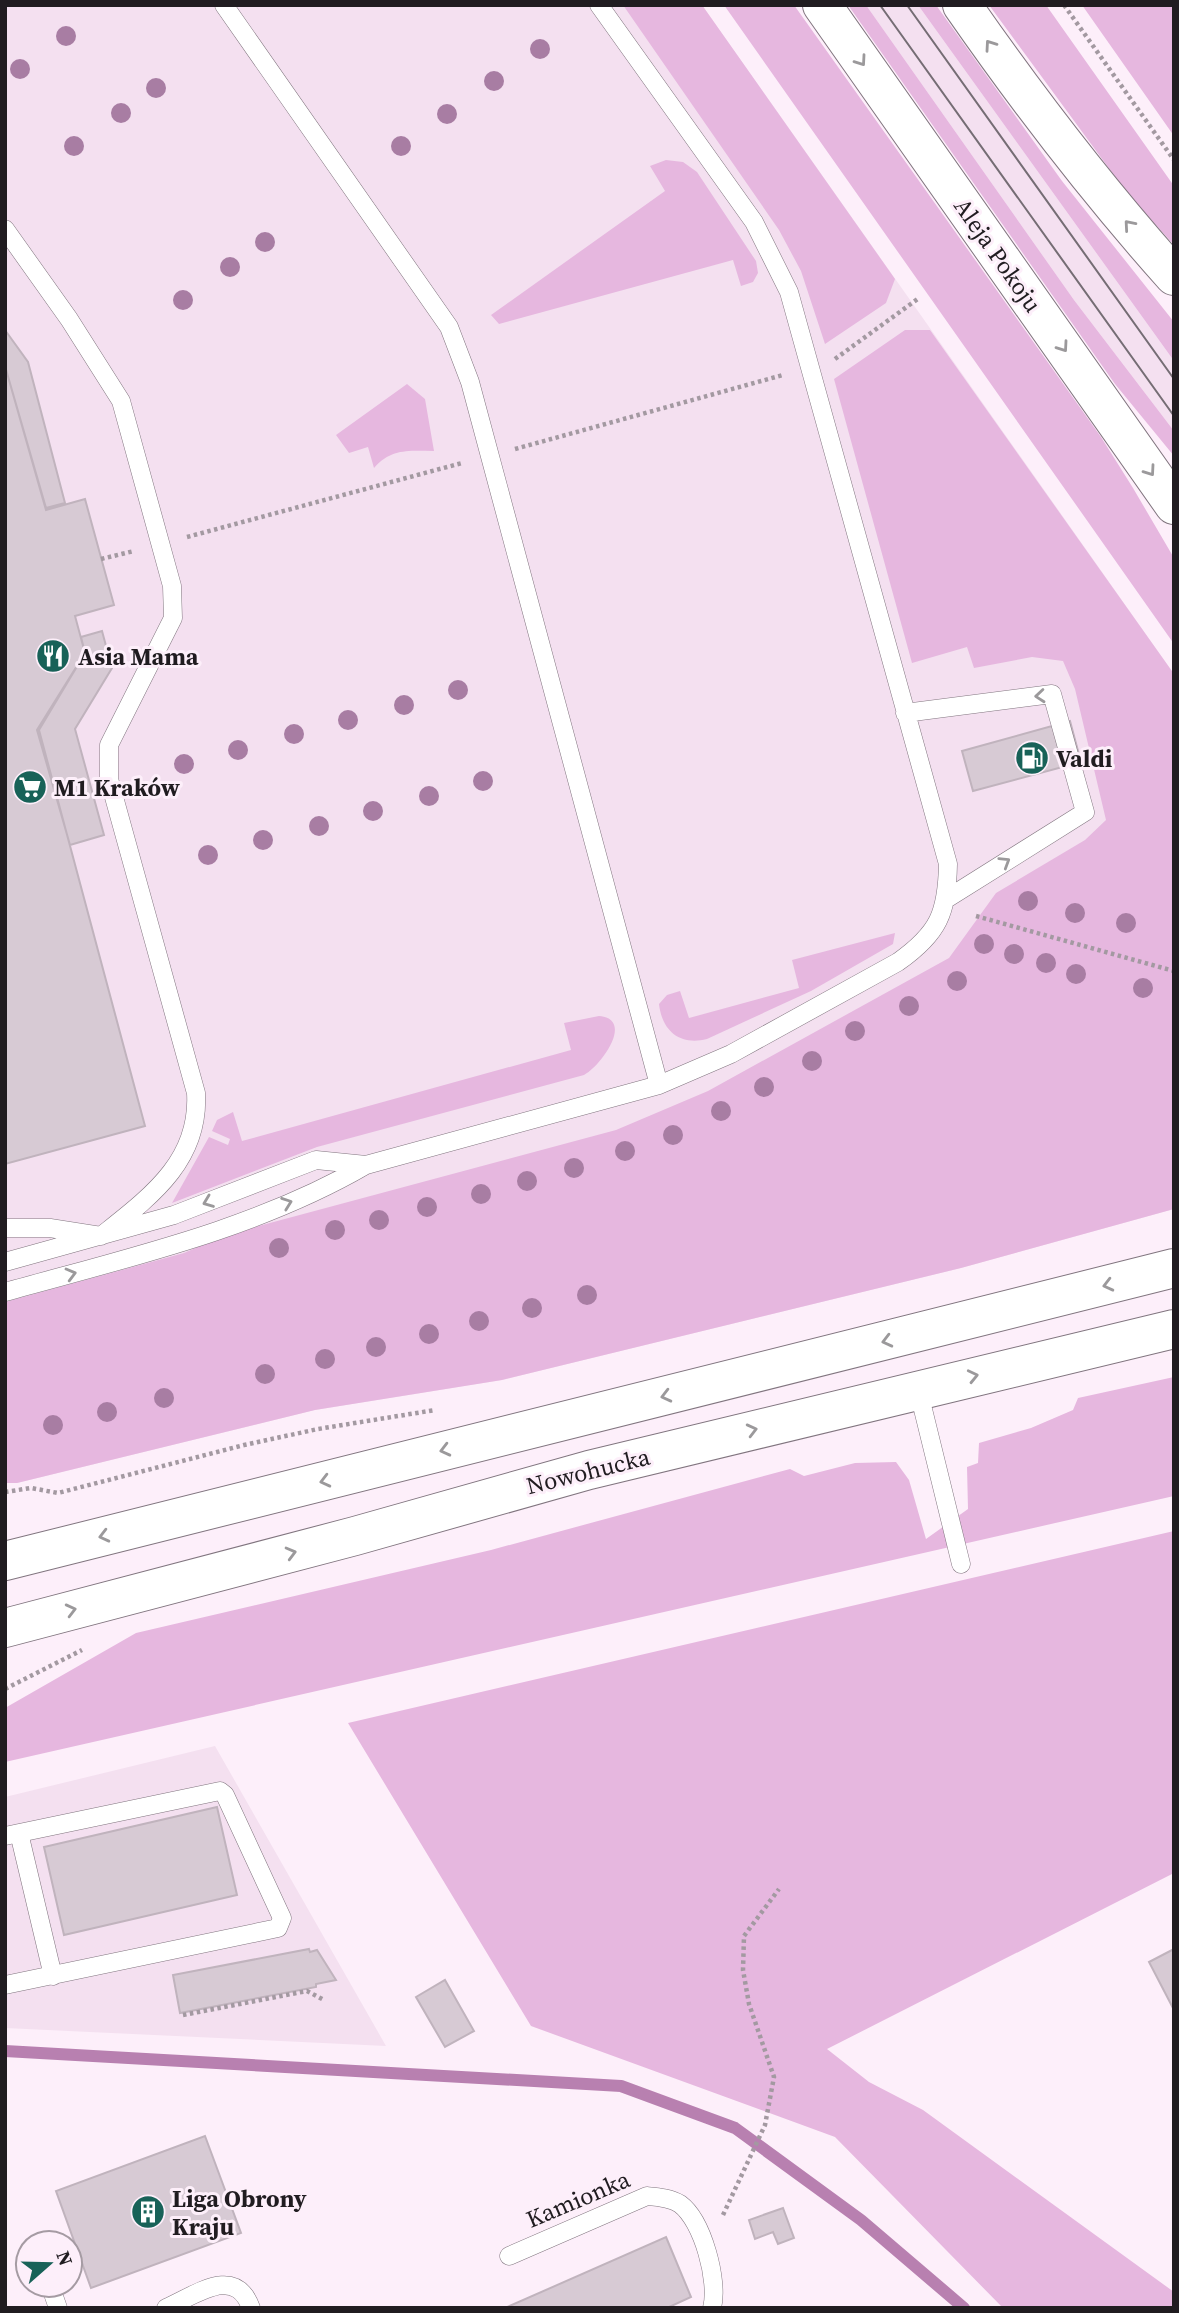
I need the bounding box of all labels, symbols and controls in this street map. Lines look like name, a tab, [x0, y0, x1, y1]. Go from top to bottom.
one-way arrow	[986, 40, 998, 53]
one-way arrow	[853, 53, 865, 66]
street label: Aleja Pokoju	[946, 191, 1050, 319]
one-way arrow	[1124, 220, 1137, 233]
one-way arrow	[1055, 339, 1067, 352]
one-way arrow	[1142, 463, 1154, 476]
restaurant icon: Asia Mama	[34, 637, 72, 675]
place label: Asia Mama	[78, 640, 199, 673]
one-way arrow	[1034, 688, 1045, 703]
fuel station icon: Valdi	[1013, 739, 1051, 777]
place label: Valdi	[1056, 742, 1113, 775]
supermarket icon: M1 Kraków	[11, 768, 49, 806]
place label: M1 Kraków	[54, 771, 180, 804]
one-way arrow	[998, 857, 1011, 870]
one-way arrow	[202, 1193, 214, 1207]
one-way arrow	[281, 1197, 293, 1211]
one-way arrow	[65, 1267, 77, 1282]
one-way arrow	[1102, 1277, 1114, 1291]
one-way arrow	[881, 1333, 893, 1347]
one-way arrow	[967, 1370, 979, 1384]
one-way arrow	[660, 1388, 672, 1402]
one-way arrow	[746, 1424, 758, 1438]
street label: Nowohucka	[523, 1440, 654, 1502]
one-way arrow	[439, 1442, 451, 1456]
one-way arrow	[319, 1473, 331, 1487]
one-way arrow	[98, 1528, 110, 1542]
one-way arrow	[285, 1546, 297, 1561]
one-way arrow	[65, 1604, 77, 1618]
street label: Kamionka	[521, 2162, 636, 2236]
place label: Liga Obrony Kraju	[172, 2182, 307, 2243]
building icon: Liga Obrony Kraju	[129, 2193, 167, 2231]
north arrow	[14, 2229, 84, 2299]
text: N	[50, 2247, 80, 2269]

